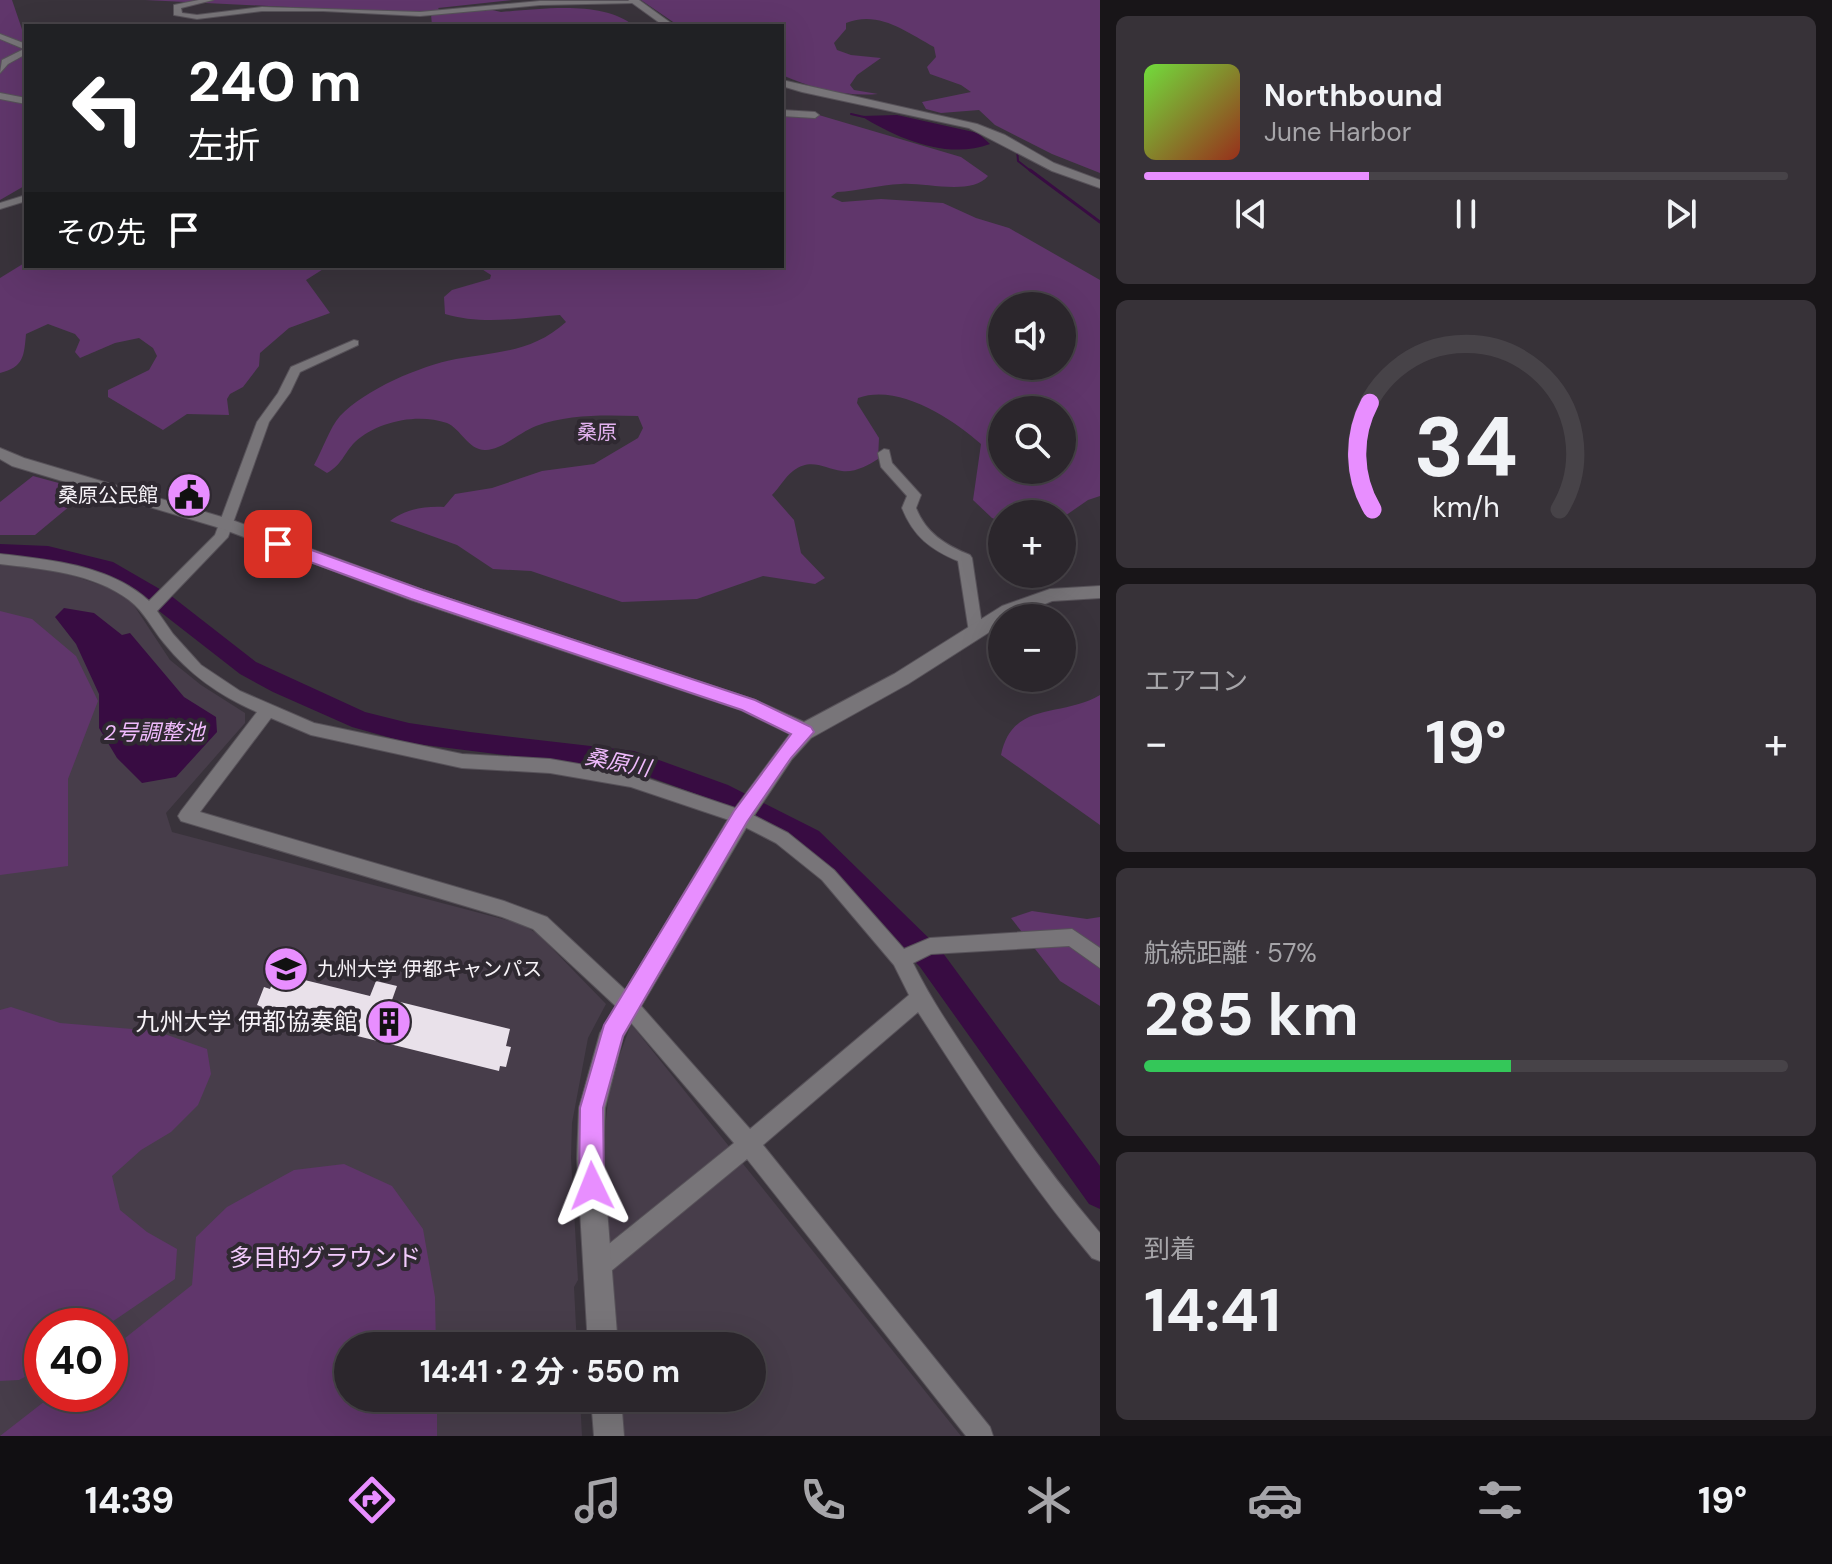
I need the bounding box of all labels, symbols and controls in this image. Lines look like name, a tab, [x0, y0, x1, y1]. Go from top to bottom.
text: 240 m	[188, 45, 362, 118]
icon: left	[56, 56, 160, 160]
text: Northbound	[1264, 76, 1443, 115]
text: June Harbor	[1264, 115, 1411, 149]
text: 左折	[188, 122, 260, 169]
icon: previous	[1229, 192, 1273, 236]
icon: pause	[1444, 192, 1488, 236]
icon: next	[1659, 192, 1703, 236]
icon: arrive	[162, 208, 206, 252]
text: その先	[56, 213, 146, 252]
map controls	[988, 292, 1076, 692]
button: sound	[988, 292, 1076, 380]
text: 34	[1414, 393, 1518, 502]
button: search	[988, 396, 1076, 484]
district label: 桑原	[577, 419, 617, 445]
public building icon: 桑原公民館	[165, 471, 213, 519]
place label: 桑原公民館	[58, 482, 158, 508]
text: km/h	[1432, 489, 1500, 526]
button: +	[988, 500, 1076, 588]
pin	[244, 510, 312, 578]
icon: arrive	[256, 522, 300, 566]
button: −	[988, 604, 1076, 692]
text: エアコン	[1144, 664, 1248, 698]
text: 19°	[1425, 703, 1507, 782]
text: −	[1144, 714, 1168, 772]
text: +	[1764, 714, 1788, 772]
water label: 2号調整池	[104, 718, 206, 747]
water label: 桑原川	[583, 742, 655, 783]
text: 航続距離 · 57%	[1144, 936, 1317, 970]
school or university icon: 九州大学 伊都キャンパス	[262, 945, 310, 993]
place label: 九州大学 伊都キャンパス	[317, 956, 542, 982]
text: 285 km	[1144, 975, 1359, 1054]
building icon: 九州大学 伊都協奏館	[365, 998, 413, 1046]
place label: 九州大学 伊都協奏館	[136, 1006, 358, 1037]
position arrow	[550, 1144, 634, 1228]
text: 到着	[1144, 1232, 1196, 1266]
park label: 多目的グラウンド	[229, 1242, 421, 1273]
text: 14:41	[1144, 1271, 1281, 1350]
speed limit sign: 40	[24, 1308, 128, 1412]
text: 14:41 · 2 分 · 550 m	[420, 1352, 680, 1391]
icon: directions	[344, 1472, 400, 1528]
icon: music	[570, 1472, 626, 1528]
icon: phone	[795, 1472, 851, 1528]
icon: climate	[1021, 1472, 1077, 1528]
icon: car	[1247, 1472, 1303, 1528]
icon: filters	[1472, 1472, 1528, 1528]
text: 14:39	[85, 1477, 174, 1524]
text: 19°	[1698, 1477, 1747, 1524]

